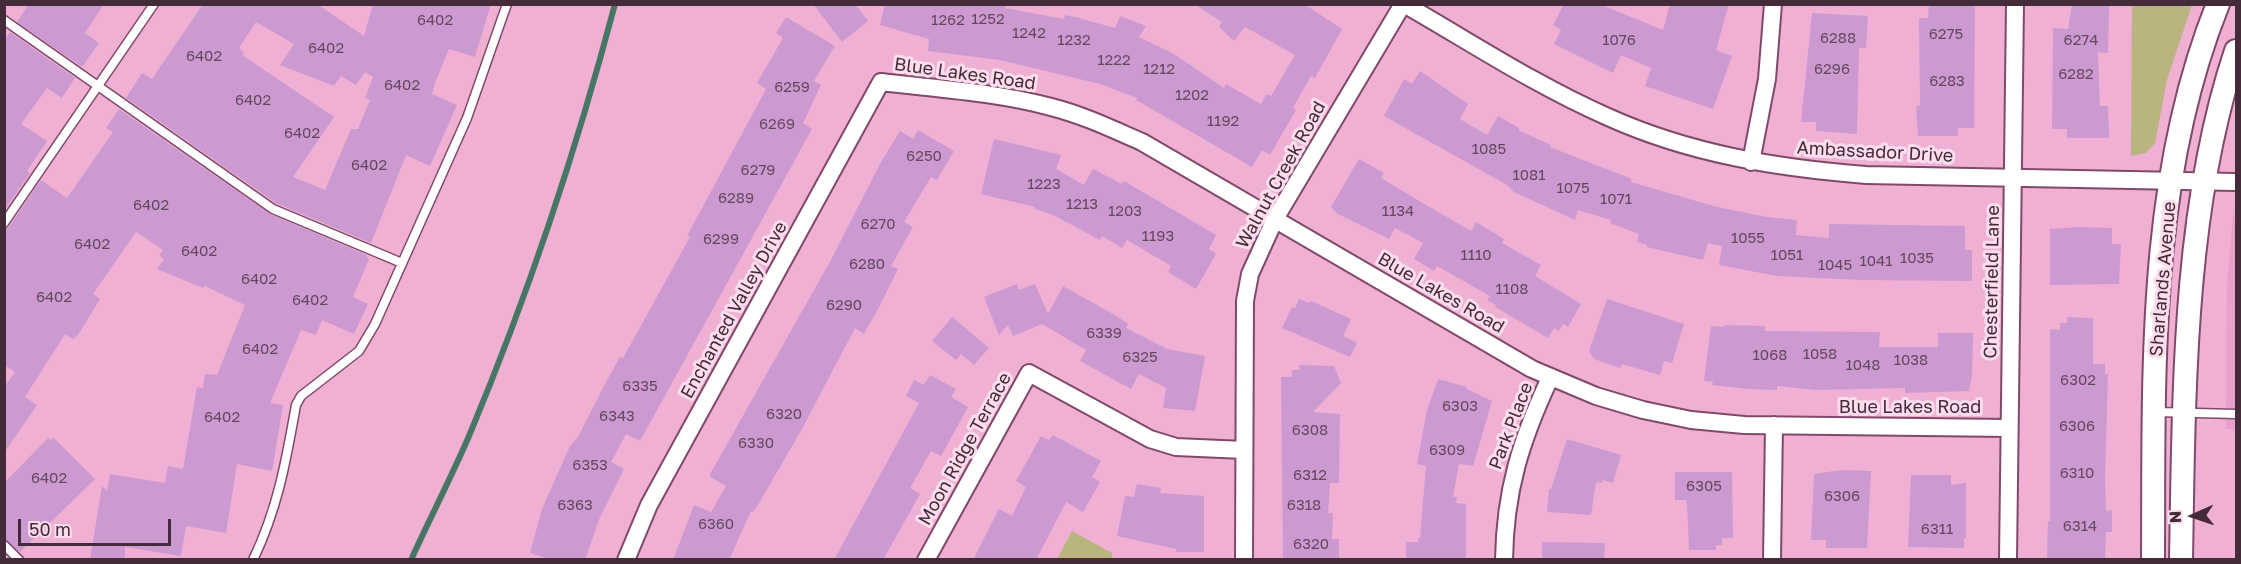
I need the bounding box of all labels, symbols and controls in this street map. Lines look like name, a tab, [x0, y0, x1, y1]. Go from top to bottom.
house number: 1252	[971, 10, 1005, 28]
house number: 6402	[417, 11, 453, 29]
house number: 1262	[931, 11, 965, 29]
house number: 1242	[1012, 24, 1046, 42]
house number: 6275	[1929, 25, 1963, 43]
house number: 6288	[1820, 29, 1856, 47]
house number: 1232	[1057, 31, 1091, 49]
house number: 1076	[1602, 31, 1636, 49]
house number: 6274	[2064, 31, 2098, 49]
house number: 6402	[308, 39, 344, 57]
house number: 6402	[186, 47, 222, 65]
house number: 1222	[1097, 51, 1131, 69]
street label: Blue Lakes Road	[893, 53, 1037, 95]
house number: 1212	[1143, 60, 1175, 78]
house number: 6296	[1814, 60, 1850, 78]
house number: 6282	[2058, 65, 2094, 83]
house number: 6283	[1929, 72, 1965, 90]
house number: 6402	[384, 76, 420, 94]
house number: 6259	[774, 78, 810, 96]
house number: 1202	[1175, 86, 1209, 104]
house number: 6402	[235, 91, 271, 109]
street label: Walnut Creek Road	[1232, 98, 1330, 252]
house number: 1192	[1207, 112, 1239, 130]
house number: 6269	[759, 115, 795, 133]
house number: 6402	[284, 124, 320, 142]
street label: Ambassador Drive	[1796, 137, 1954, 167]
house number: 1085	[1472, 140, 1506, 158]
house number: 6250	[906, 147, 942, 165]
house number: 6402	[351, 156, 387, 174]
house number: 6279	[741, 161, 775, 179]
house number: 1081	[1513, 166, 1545, 184]
house number: 1223	[1027, 175, 1061, 193]
house number: 1075	[1556, 179, 1590, 197]
house number: 6289	[718, 189, 754, 207]
house number: 1071	[1600, 190, 1632, 208]
house number: 1213	[1066, 195, 1098, 213]
house number: 6402	[133, 196, 169, 214]
street label: Sharlands Avenue	[2145, 201, 2181, 357]
house number: 1203	[1108, 202, 1142, 220]
house number: 1134	[1382, 202, 1414, 220]
street label: Chesterfield Lane	[1980, 205, 2004, 359]
house number: 6270	[860, 215, 896, 233]
street label: Enchanted Valley Drive	[676, 218, 792, 402]
house number: 1193	[1142, 227, 1174, 245]
house number: 1055	[1731, 229, 1765, 247]
house number: 6299	[703, 230, 739, 248]
house number: 6402	[74, 235, 110, 253]
house number: 6402	[181, 242, 217, 260]
house number: 1110	[1460, 246, 1492, 264]
house number: 1051	[1771, 246, 1803, 264]
street label: Blue Lakes Road	[1374, 248, 1508, 338]
house number: 1035	[1900, 249, 1934, 267]
house number: 1041	[1860, 252, 1892, 270]
house number: 6280	[849, 255, 885, 273]
house number: 1045	[1818, 256, 1852, 274]
house number: 6402	[241, 270, 277, 288]
house number: 1108	[1496, 280, 1528, 298]
house number: 6402	[36, 288, 72, 306]
house number: 6402	[292, 291, 328, 309]
house number: 6290	[826, 296, 862, 314]
house number: 6339	[1086, 324, 1122, 342]
house number: 6402	[242, 340, 278, 358]
house number: 1058	[1803, 345, 1837, 363]
house number: 1068	[1753, 346, 1787, 364]
house number: 6325	[1122, 348, 1158, 366]
house number: 1038	[1894, 351, 1928, 369]
house number: 1048	[1846, 356, 1880, 374]
street label: Moon Ridge Terrace	[914, 369, 1016, 529]
house number: 6302	[2060, 371, 2096, 389]
house number: 6335	[622, 377, 658, 395]
street label: Park Place	[1485, 379, 1537, 473]
street label: Blue Lakes Road	[1839, 396, 1981, 418]
house number: 6303	[1442, 397, 1478, 415]
house number: 6320	[766, 405, 802, 423]
house number: 6343	[599, 407, 635, 425]
house number: 6402	[204, 408, 240, 426]
house number: 6306	[2059, 417, 2095, 435]
house number: 6308	[1292, 421, 1328, 439]
house number: 6330	[738, 434, 774, 452]
house number: 6309	[1429, 441, 1465, 459]
house number: 6353	[572, 456, 608, 474]
house number: 6310	[2060, 464, 2094, 482]
house number: 6312	[1293, 466, 1327, 484]
house number: 6402	[31, 469, 67, 487]
house number: 6305	[1686, 477, 1722, 495]
north arrow	[2163, 486, 2223, 546]
house number: 6306	[1824, 487, 1860, 505]
house number: 6363	[557, 496, 593, 514]
house number: 6318	[1287, 496, 1321, 514]
scale bar	[21, 507, 174, 545]
text: N	[2165, 510, 2185, 524]
house number: 6360	[698, 515, 734, 533]
house number: 6314	[2063, 517, 2097, 535]
text: 50 m	[29, 518, 71, 540]
house number: 6311	[1921, 520, 1953, 538]
house number: 6320	[1293, 535, 1329, 553]

